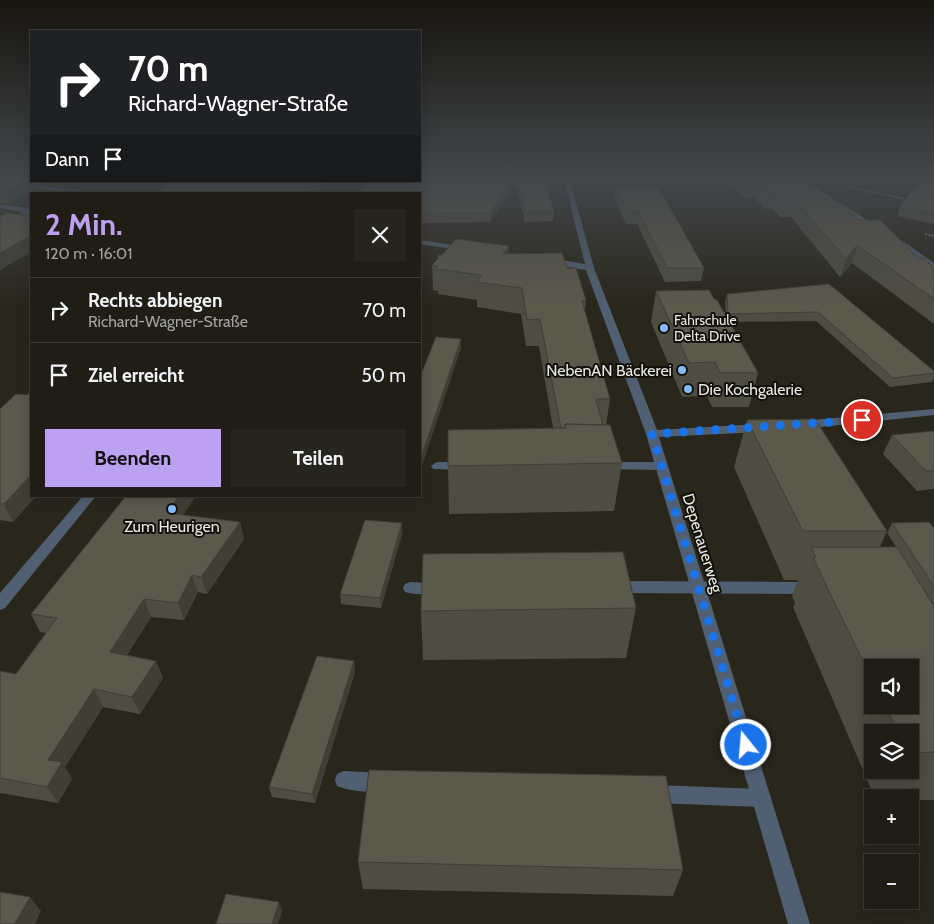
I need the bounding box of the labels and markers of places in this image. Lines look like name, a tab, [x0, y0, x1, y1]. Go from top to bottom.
place label: Fahrschule Delta Drive	[674, 311, 741, 345]
marker: Fahrschule Delta Drive	[658, 322, 670, 334]
place label: NebenAN Bäckerei	[546, 361, 672, 380]
marker: NebenAN Bäckerei	[676, 364, 688, 376]
place label: Die Kochgalerie	[698, 380, 802, 399]
marker: Die Kochgalerie	[682, 383, 694, 395]
pin	[841, 399, 883, 441]
marker: Zum Heurigen	[166, 503, 178, 515]
place label: Zum Heurigen	[124, 517, 220, 536]

